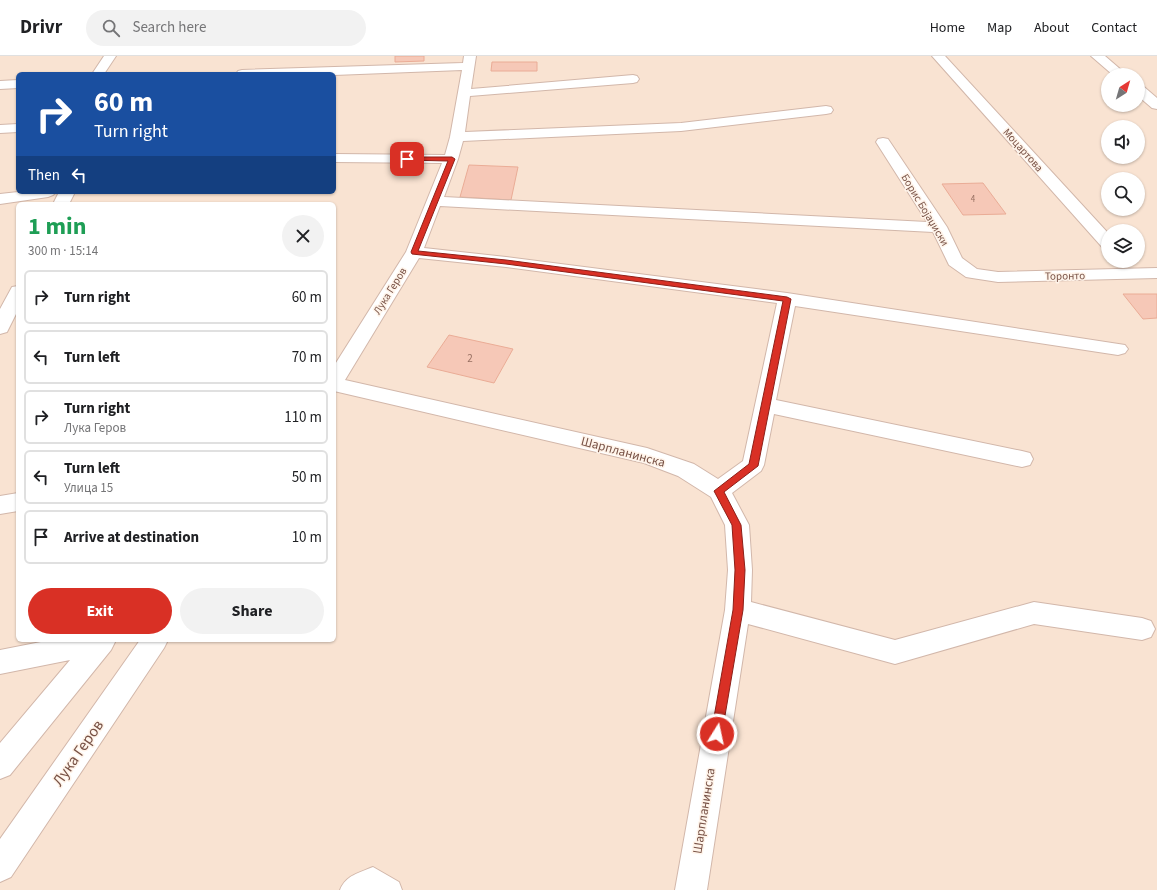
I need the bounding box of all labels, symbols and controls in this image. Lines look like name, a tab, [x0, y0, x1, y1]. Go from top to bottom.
search box	[86, 10, 366, 46]
text: Drivr	[20, 14, 62, 41]
icon: search	[100, 17, 122, 39]
text: Search here	[132, 17, 206, 38]
text: Home	[930, 18, 965, 38]
text: Map	[987, 18, 1012, 38]
text: About	[1034, 18, 1069, 38]
text: Contact	[1091, 18, 1137, 38]
north arrow	[1101, 68, 1145, 112]
map controls	[1101, 68, 1145, 268]
text: 60 m	[94, 82, 153, 122]
icon: right	[28, 88, 80, 140]
text: Turn right	[94, 119, 168, 144]
button: sound	[1101, 120, 1145, 164]
street label: Моцартова	[999, 125, 1047, 175]
pin	[390, 142, 424, 176]
icon: arrive	[396, 148, 418, 170]
icon: left	[68, 164, 90, 186]
text: Then	[28, 165, 60, 186]
street label: Борис Бојаџиски	[898, 171, 952, 249]
button: search	[1101, 172, 1145, 216]
house number: 4	[971, 193, 976, 206]
text: 1 min	[28, 209, 86, 244]
button: close	[282, 215, 324, 257]
button: layers	[1101, 224, 1145, 268]
text: 300 m · 15:14	[28, 242, 98, 260]
street label: Лука Геров	[370, 264, 411, 317]
street label: Торонто	[1045, 268, 1085, 284]
icon: right	[30, 286, 52, 308]
text: Turn right	[64, 287, 130, 308]
text: 60 m	[292, 287, 322, 308]
icon: left	[30, 346, 52, 368]
text: Turn left	[64, 347, 120, 368]
text: 70 m	[292, 347, 322, 368]
house number: 2	[467, 351, 473, 366]
text: Turn right	[64, 398, 130, 419]
icon: right	[30, 406, 52, 428]
text: 110 m	[284, 407, 322, 428]
text: Лука Геров	[64, 419, 126, 437]
street label: Шарпланинска	[579, 432, 667, 472]
text: Turn left	[64, 458, 120, 479]
icon: left	[30, 466, 52, 488]
text: 50 m	[292, 467, 322, 488]
text: Улица 15	[64, 479, 113, 497]
icon: arrive	[30, 526, 52, 548]
text: Arrive at destination	[64, 527, 199, 548]
text: 10 m	[292, 527, 322, 548]
button: Exit	[28, 588, 172, 634]
button: Share	[180, 588, 324, 634]
position arrow	[696, 713, 738, 755]
street label: Лука Геров	[47, 715, 109, 791]
street label: Шарпланинска	[688, 767, 720, 855]

